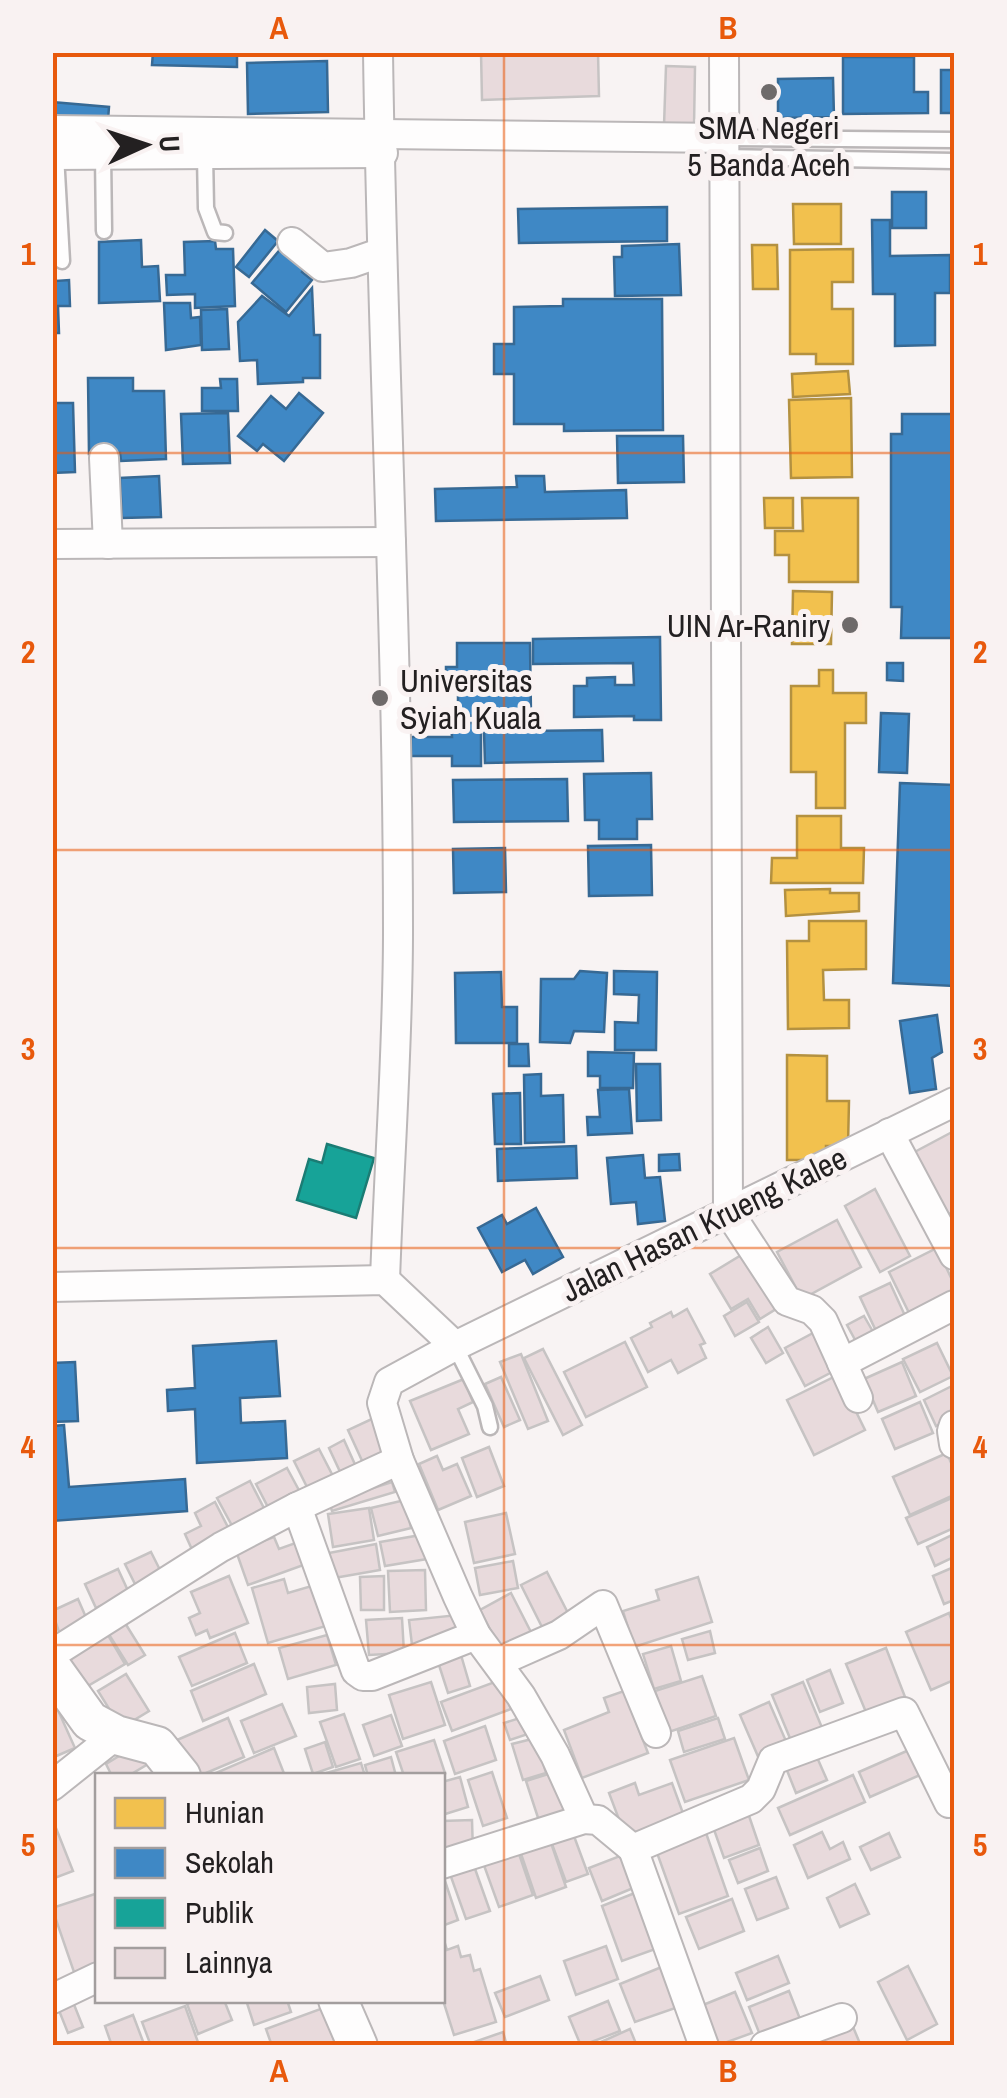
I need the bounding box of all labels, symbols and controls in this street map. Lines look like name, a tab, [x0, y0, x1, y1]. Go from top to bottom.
text: A	[270, 6, 289, 49]
text: B	[719, 6, 737, 49]
marker: SMA Negeri 5 Banda Aceh	[758, 81, 780, 103]
north arrow	[95, 95, 195, 195]
place label: SMA Negeri 5 Banda Aceh	[687, 106, 851, 186]
text: U	[151, 134, 189, 153]
text: 1	[21, 232, 36, 275]
text: 1	[973, 232, 988, 275]
place label: UIN Ar-Raniry	[667, 604, 830, 647]
marker: UIN Ar-Raniry	[839, 614, 861, 636]
text: 2	[21, 630, 35, 673]
text: 2	[973, 630, 987, 673]
place label: Universitas Syiah Kuala	[400, 659, 542, 739]
marker: Universitas Syiah Kuala	[369, 687, 391, 709]
text: 3	[21, 1027, 35, 1070]
text: 3	[973, 1027, 987, 1070]
street label: Jalan Hasan Krueng Kalee	[554, 1136, 854, 1312]
text: 4	[21, 1425, 36, 1468]
text: 4	[973, 1425, 988, 1468]
legend	[95, 1773, 445, 2003]
text: Hunian	[185, 1792, 264, 1832]
text: 5	[21, 1823, 35, 1866]
text: 5	[973, 1823, 987, 1866]
text: Sekolah	[185, 1842, 274, 1882]
text: Publik	[185, 1892, 254, 1932]
text: Lainnya	[185, 1942, 273, 1982]
text: A	[270, 2049, 289, 2092]
text: B	[719, 2049, 737, 2092]

